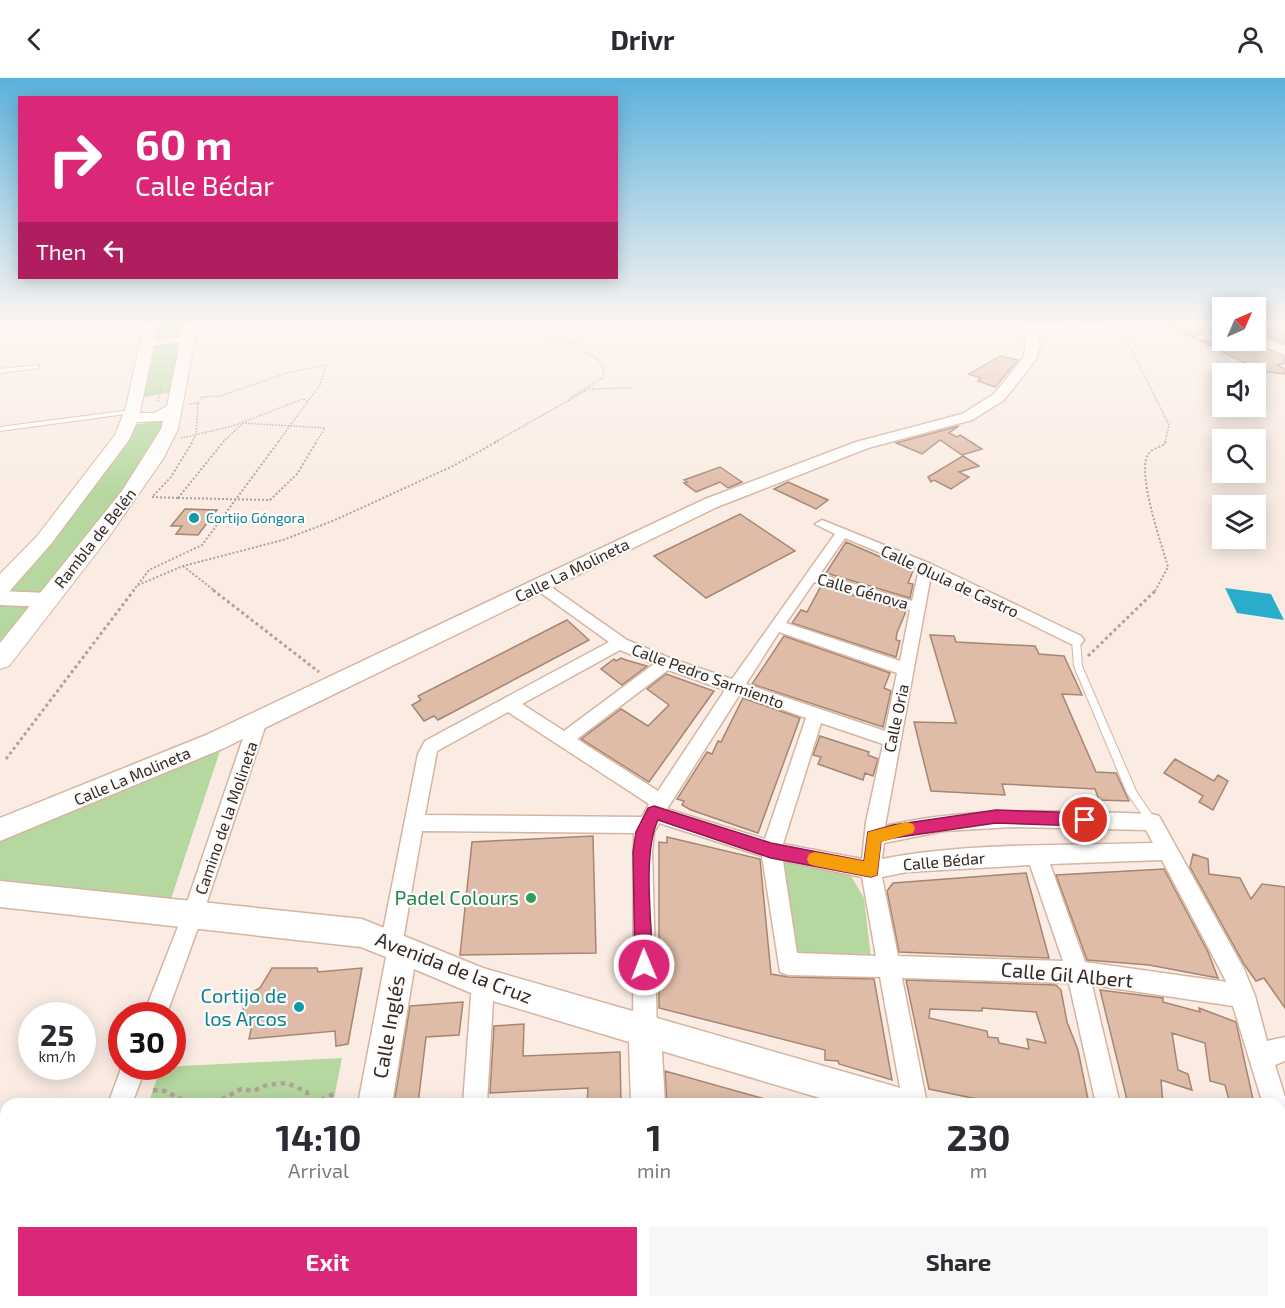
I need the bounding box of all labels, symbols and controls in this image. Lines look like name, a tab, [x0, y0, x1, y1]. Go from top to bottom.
icon: back	[18, 23, 51, 56]
text: Drivr	[610, 23, 675, 55]
icon: person	[1234, 23, 1267, 56]
text: 60 m	[135, 118, 232, 168]
icon: right	[36, 120, 114, 198]
text: Calle Bédar	[135, 169, 274, 201]
icon: left	[98, 234, 131, 267]
text: Then	[36, 238, 86, 264]
north arrow	[1212, 297, 1266, 351]
map controls	[1212, 297, 1266, 549]
button: sound	[1212, 363, 1266, 417]
button: search	[1212, 429, 1266, 483]
street label: Rambla de Belén	[50, 484, 139, 591]
button: layers	[1212, 495, 1266, 549]
place label: Cortijo Góngora	[206, 509, 305, 526]
marker: Cortijo Góngora	[187, 511, 201, 525]
street label: Calle La Molineta	[512, 534, 632, 605]
street label: Calle Olula de Castro	[878, 540, 1022, 621]
street label: Calle Génova	[815, 568, 911, 613]
street label: Calle Pedro Sarmiento	[629, 639, 787, 712]
street label: Calle Oria	[879, 682, 912, 754]
street label: Camino de la Molineta	[190, 739, 261, 897]
street label: Calle La Molineta	[71, 742, 193, 809]
pin	[1059, 794, 1110, 845]
icon: arrive	[1068, 803, 1101, 836]
street label: Calle Bédar	[902, 847, 986, 874]
place label: Padel Colours	[395, 885, 519, 909]
marker: Padel Colours	[524, 891, 538, 905]
street label: Avenida de la Cruz	[373, 926, 536, 1008]
position arrow	[612, 933, 676, 997]
street label: Calle Gil Albert	[1000, 956, 1135, 992]
street label: Calle Inglés	[367, 973, 409, 1080]
place label: Cortijo de los Arcos	[201, 983, 287, 1030]
marker: Cortijo de los Arcos	[292, 1000, 306, 1014]
speed limit sign: 30	[108, 1002, 186, 1080]
text: 25	[40, 1016, 74, 1052]
text: km/h	[38, 1047, 76, 1065]
text: 14:10	[275, 1115, 361, 1158]
text: 1	[646, 1115, 662, 1158]
text: 230	[946, 1115, 1011, 1158]
text: Arrival	[288, 1158, 349, 1182]
text: min	[637, 1158, 671, 1182]
text: m	[970, 1158, 987, 1182]
button: Exit	[18, 1227, 637, 1296]
button: Share	[649, 1227, 1268, 1296]

